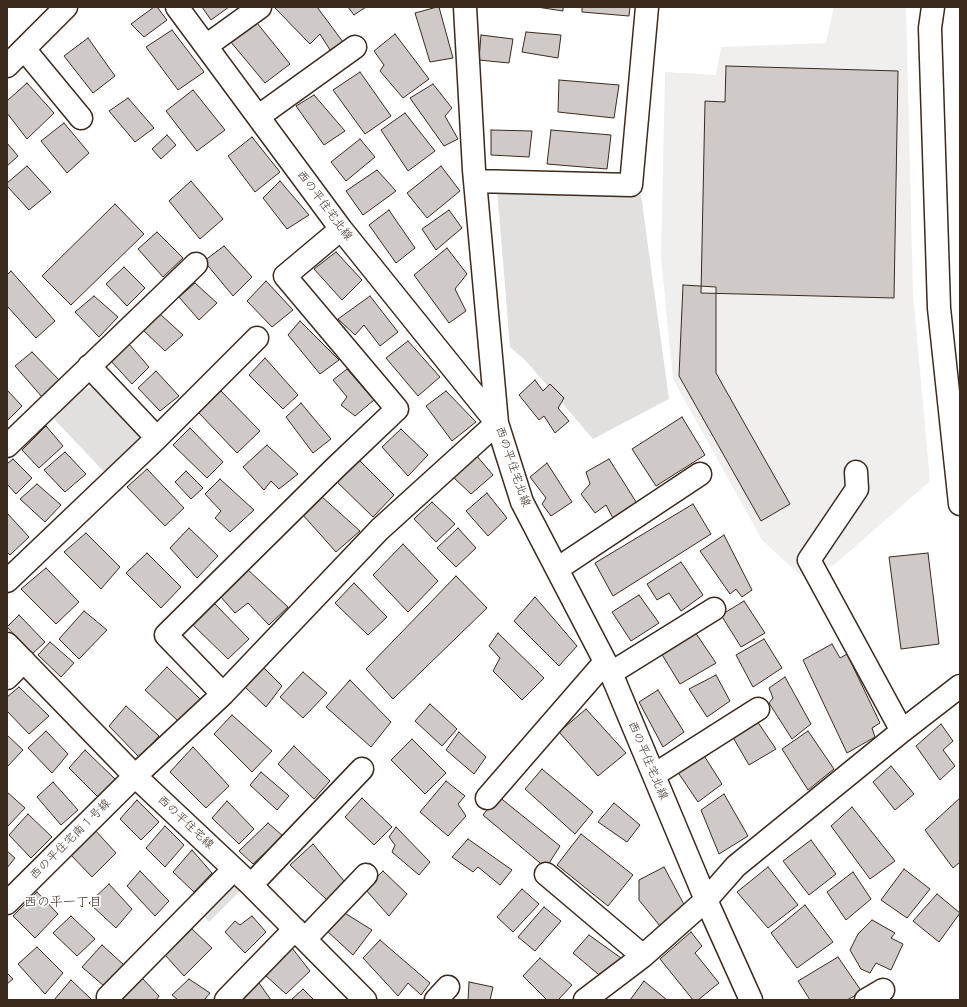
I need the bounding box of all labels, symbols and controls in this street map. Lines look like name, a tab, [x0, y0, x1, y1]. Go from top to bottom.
street label: 西の平住宅北線	[293, 168, 355, 244]
street label: 西の平住宅北線	[492, 425, 532, 509]
street label: 西の平住宅北線	[624, 720, 670, 802]
street label: 西の平住宅線	[154, 793, 216, 853]
street label: 西の平住宅南１号線	[28, 797, 114, 883]
district label: 西の平一丁目	[24, 895, 102, 911]

